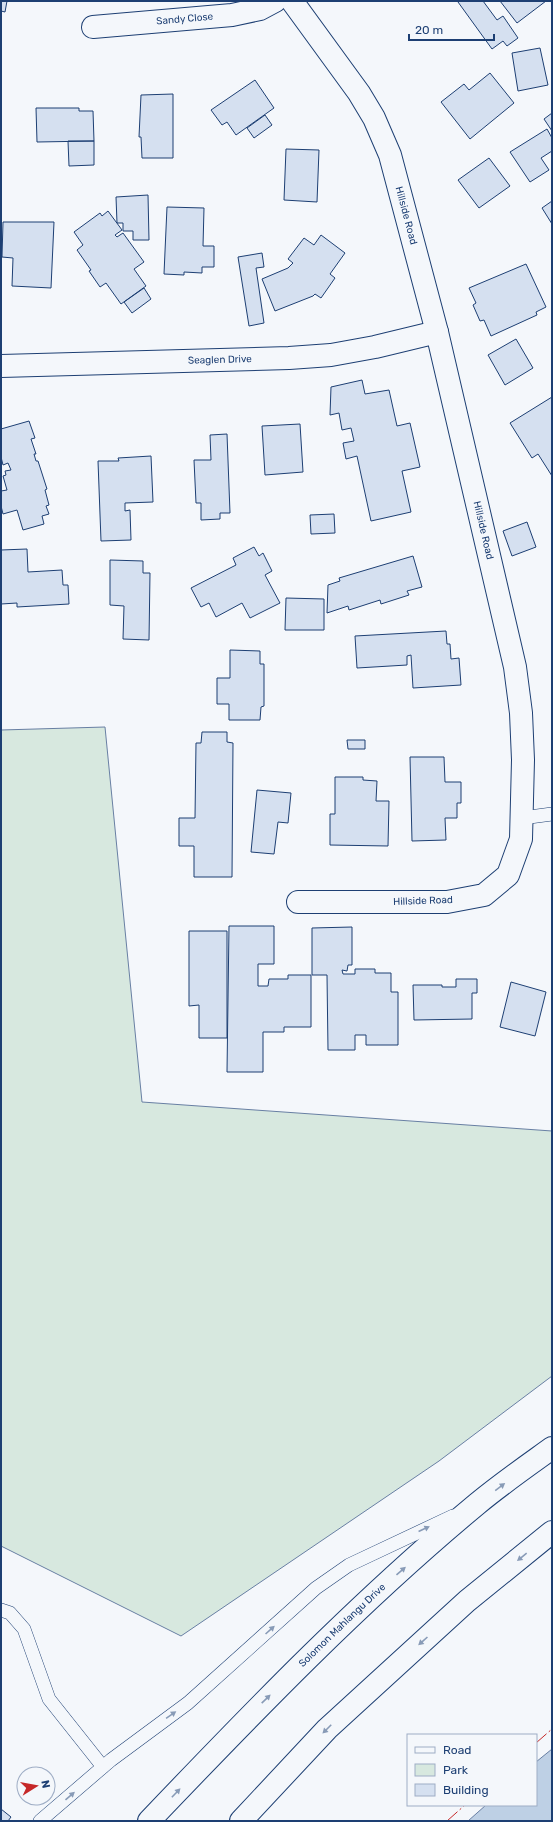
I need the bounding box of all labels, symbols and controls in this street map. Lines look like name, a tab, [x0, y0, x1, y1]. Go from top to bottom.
street label: Sandy Close	[156, 11, 214, 28]
scale bar	[409, 16, 494, 42]
text: 20 m	[415, 23, 443, 37]
street label: Hillside Road	[393, 185, 420, 246]
street label: Seaglen Drive	[188, 353, 252, 367]
street label: Hillside Road	[471, 500, 496, 561]
street label: Hillside Road	[393, 894, 453, 908]
one-way arrow	[495, 1483, 505, 1491]
one-way arrow	[419, 1526, 430, 1532]
one-way arrow	[516, 1552, 527, 1561]
one-way arrow	[396, 1567, 406, 1576]
street label: Solomon Mahlangu Drive	[296, 1581, 388, 1670]
one-way arrow	[264, 1625, 275, 1634]
one-way arrow	[418, 1637, 428, 1646]
one-way arrow	[261, 1694, 271, 1704]
one-way arrow	[166, 1711, 177, 1719]
one-way arrow	[322, 1724, 332, 1734]
legend	[407, 1734, 537, 1806]
text: Road	[443, 1743, 471, 1757]
text: Park	[443, 1763, 469, 1777]
north arrow	[16, 1766, 56, 1806]
text: N	[38, 1779, 52, 1789]
text: Building	[443, 1783, 489, 1797]
one-way arrow	[171, 1788, 181, 1798]
one-way arrow	[65, 1791, 75, 1800]

